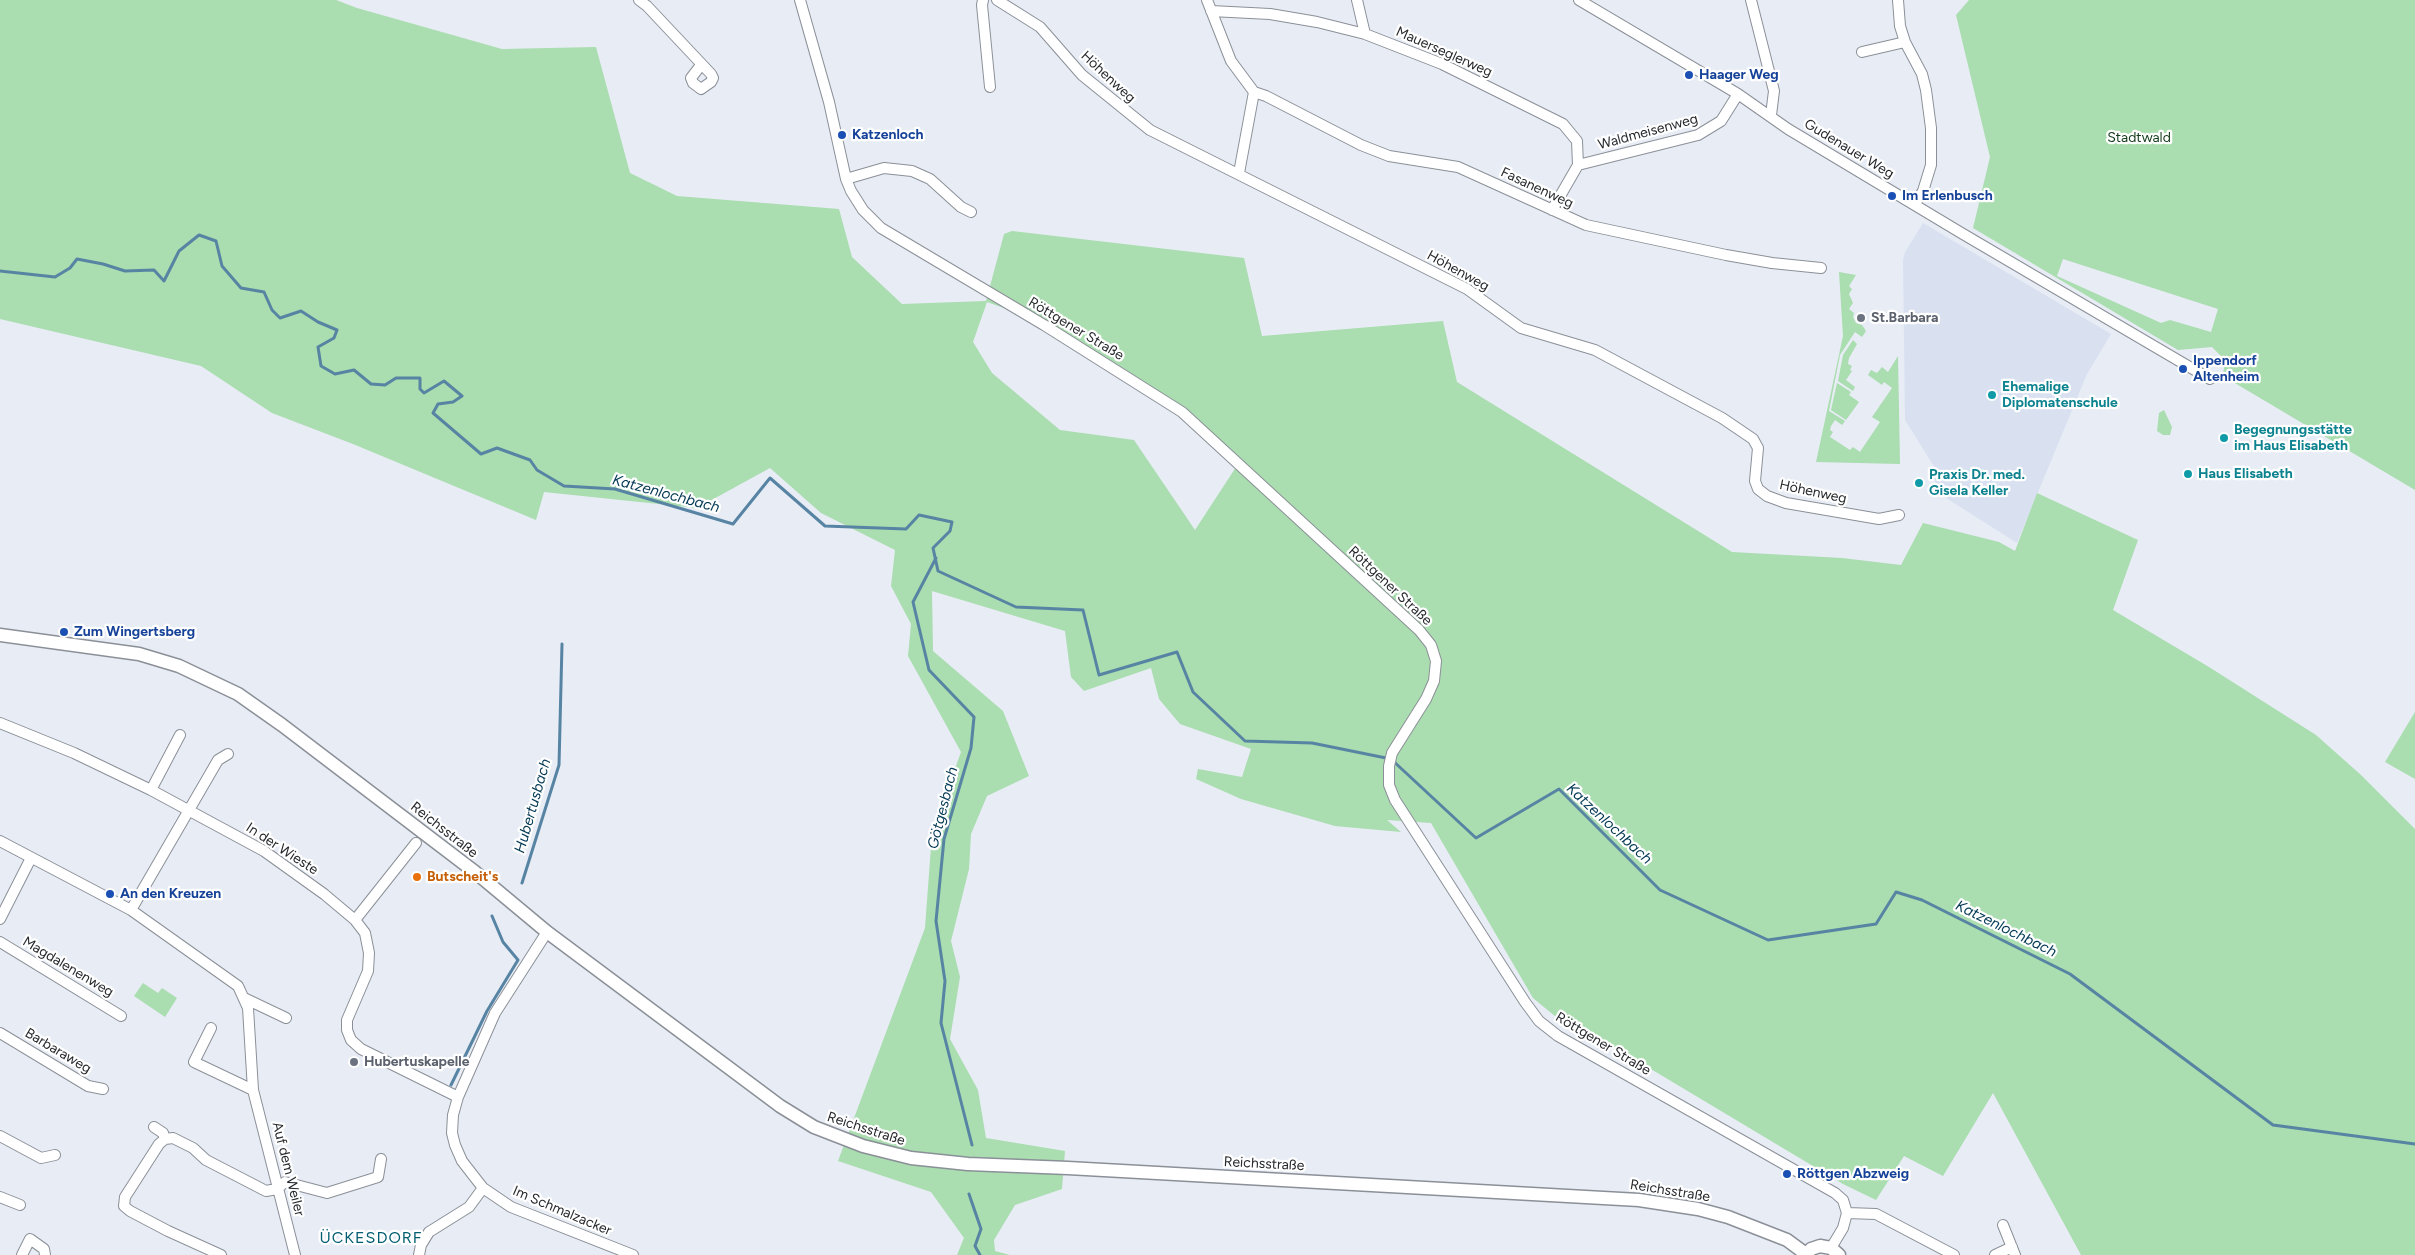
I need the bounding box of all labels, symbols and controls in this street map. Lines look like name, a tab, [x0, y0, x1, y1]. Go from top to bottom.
street label: Mauerseglerweg	[1393, 23, 1495, 81]
street label: Höhenweg	[1077, 48, 1139, 106]
place label: Haager Weg	[1699, 67, 1779, 83]
marker: Haager Weg	[1683, 69, 1695, 81]
street label: Waldmeisenweg	[1596, 111, 1700, 153]
street label: Gudenauer Weg	[1801, 116, 1897, 182]
place label: Katzenloch	[852, 127, 924, 143]
marker: Katzenloch	[836, 129, 848, 141]
park label: Stadtwald	[2107, 130, 2171, 146]
street label: Fasanenweg	[1498, 164, 1576, 212]
place label: Im Erlenbusch	[1902, 188, 1993, 204]
marker: Im Erlenbusch	[1886, 190, 1898, 202]
street label: Höhenweg	[1424, 247, 1492, 295]
street label: Röttgener Straße	[1025, 294, 1127, 364]
place label: St.Barbara	[1871, 310, 1939, 326]
marker: St.Barbara	[1855, 312, 1867, 324]
place label: Ippendorf Altenheim	[2193, 353, 2259, 386]
marker: Ippendorf Altenheim	[2177, 363, 2189, 375]
place label: Ehemalige Diplomatenschule	[2002, 379, 2118, 412]
marker: Ehemalige Diplomatenschule	[1986, 389, 1998, 401]
place label: Begegnungsstätte im Haus Elisabeth	[2234, 422, 2352, 454]
marker: Begegnungsstätte im Haus Elisabeth	[2218, 432, 2230, 444]
place label: Haus Elisabeth	[2198, 466, 2293, 482]
place label: Praxis Dr. med. Gisela Keller	[1929, 467, 2025, 500]
marker: Haus Elisabeth	[2182, 468, 2194, 480]
water label: Katzenlochbach	[610, 471, 722, 517]
street label: Höhenweg	[1778, 477, 1848, 507]
marker: Praxis Dr. med. Gisela Keller	[1913, 477, 1925, 489]
street label: Röttgener Straße	[1345, 543, 1435, 629]
place label: Zum Wingertsberg	[74, 624, 195, 640]
marker: Zum Wingertsberg	[58, 626, 70, 638]
water label: Hubertusbach	[511, 757, 555, 855]
water label: Götgesbach	[924, 765, 962, 851]
water label: Katzenlochbach	[1563, 780, 1655, 868]
street label: Reichsstraße	[407, 799, 481, 861]
street label: In der Wieste	[243, 819, 321, 879]
place label: Butscheit's	[427, 869, 498, 885]
marker: Butscheit's	[411, 871, 423, 883]
place label: An den Kreuzen	[120, 886, 221, 902]
marker: An den Kreuzen	[104, 888, 116, 900]
water label: Katzenlochbach	[1952, 897, 2060, 961]
street label: Magdalenenweg	[19, 933, 117, 1001]
street label: Röttgener Straße	[1552, 1009, 1654, 1079]
street label: Barbaraweg	[22, 1025, 94, 1077]
place label: Hubertuskapelle	[364, 1054, 469, 1070]
marker: Hubertuskapelle	[348, 1056, 360, 1068]
street label: Reichsstraße	[825, 1109, 907, 1149]
street label: Auf dem Weiler	[268, 1120, 308, 1218]
street label: Reichsstraße	[1223, 1153, 1305, 1175]
place label: Röttgen Abzweig	[1797, 1166, 1909, 1182]
marker: Röttgen Abzweig	[1781, 1168, 1793, 1180]
street label: Reichsstraße	[1629, 1176, 1711, 1206]
street label: Im Schmalzacker	[510, 1183, 614, 1239]
district label: ÜCKESDORF	[318, 1228, 424, 1248]

